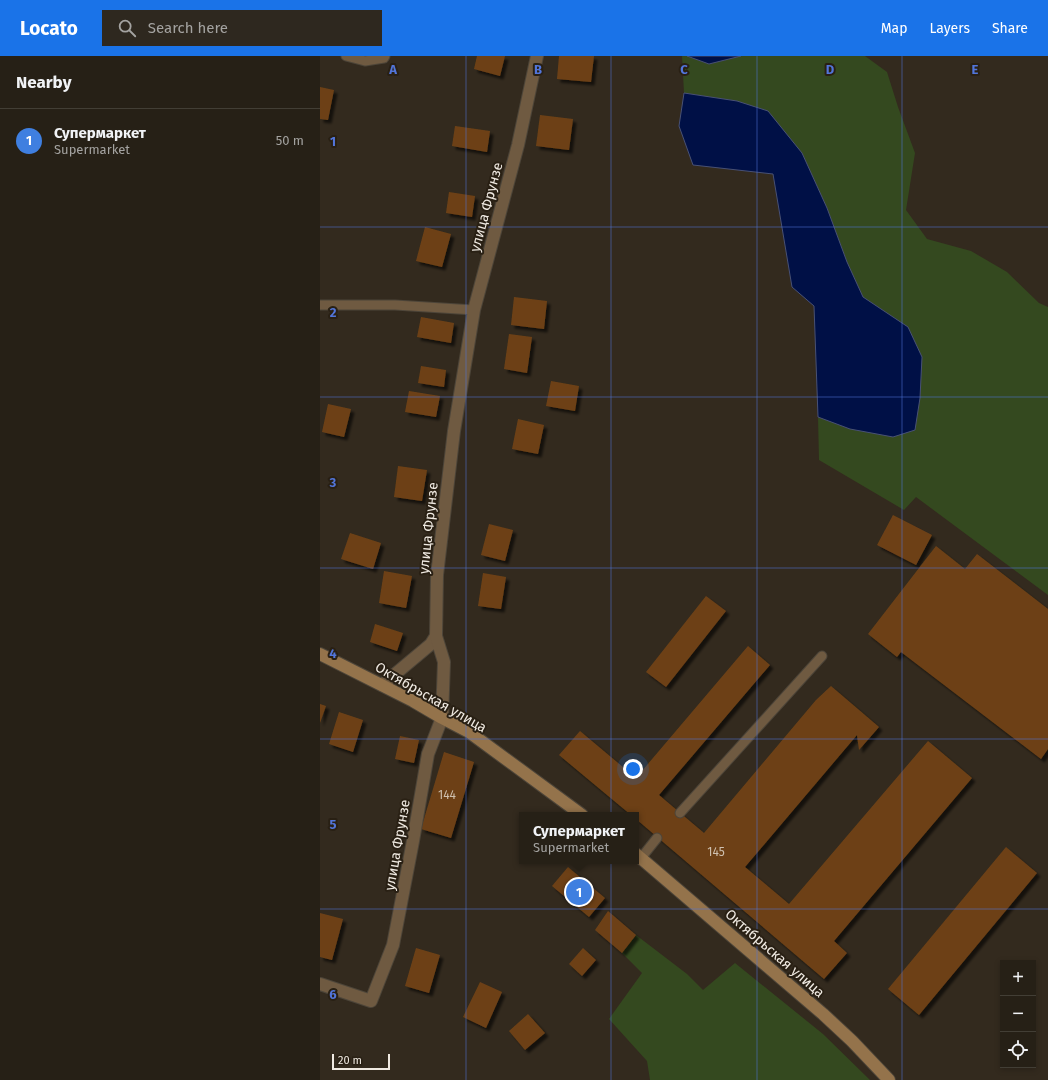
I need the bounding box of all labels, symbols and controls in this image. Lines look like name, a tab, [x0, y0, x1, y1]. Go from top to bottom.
search box	[102, 10, 382, 46]
text: Locato	[20, 17, 78, 40]
icon: search	[116, 17, 138, 39]
text: Search here	[148, 19, 228, 37]
text: Map	[881, 20, 907, 37]
text: Layers	[929, 20, 970, 37]
text: Share	[992, 20, 1028, 37]
text: A	[388, 62, 397, 77]
text: B	[534, 62, 542, 77]
text: C	[680, 62, 688, 77]
text: D	[826, 62, 835, 77]
text: E	[972, 62, 979, 77]
text: Nearby	[16, 72, 71, 93]
text: Супермаркет	[54, 124, 146, 142]
text: 1	[26, 133, 32, 148]
text: 50 m	[276, 133, 304, 148]
text: 1	[330, 134, 336, 149]
text: Supermarket	[54, 142, 130, 157]
street label: улица Фрунзе	[466, 160, 507, 254]
text: 2	[330, 305, 337, 320]
text: 3	[329, 475, 337, 490]
street label: улица Фрунзе	[415, 481, 442, 575]
text: 4	[329, 646, 337, 661]
street label: Октябрьская улица	[372, 659, 490, 736]
your location	[623, 759, 643, 779]
house number: 144	[438, 788, 457, 802]
street label: улица Фрунзе	[381, 798, 414, 892]
popup	[519, 812, 639, 864]
text: 5	[330, 817, 337, 832]
text: Супермаркет	[533, 822, 625, 840]
text: Supermarket	[533, 840, 609, 855]
house number: 145	[707, 845, 725, 859]
pin: 1	[566, 877, 592, 907]
street label: Октябрьская улица	[721, 906, 828, 1001]
map controls	[1000, 960, 1036, 1068]
button: +	[1000, 960, 1036, 996]
text: 6	[329, 987, 337, 1002]
button: −	[1000, 996, 1036, 1032]
button: locate	[1000, 1032, 1036, 1068]
scale bar	[332, 1052, 390, 1071]
text: 20 m	[338, 1054, 362, 1067]

